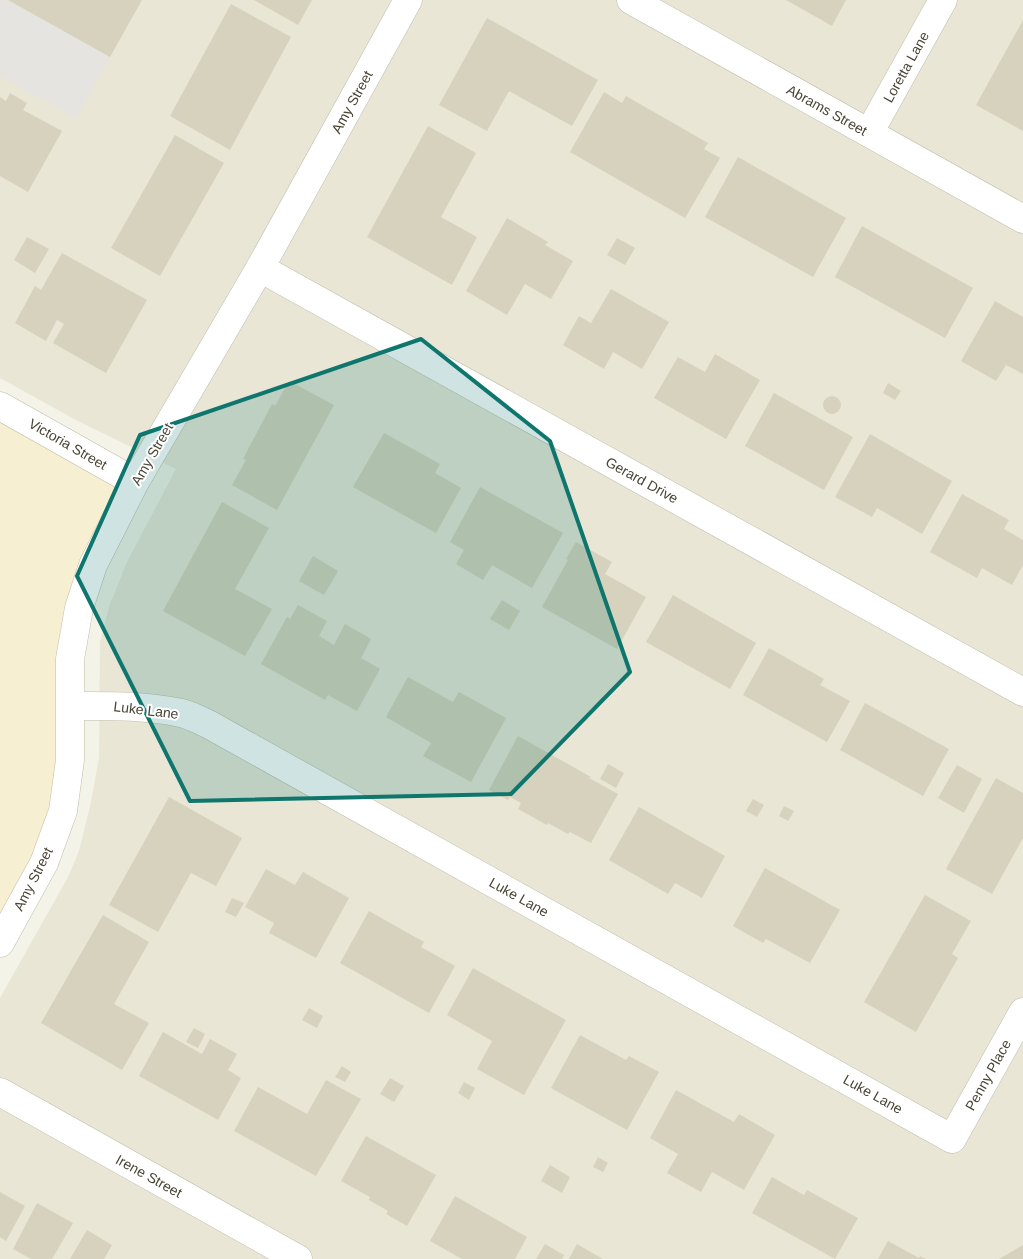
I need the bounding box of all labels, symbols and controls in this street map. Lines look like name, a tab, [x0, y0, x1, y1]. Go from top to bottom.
street label: Loretta Lane	[880, 29, 932, 105]
street label: Amy Street	[328, 68, 376, 136]
street label: Abrams Street	[784, 81, 870, 139]
street label: Victoria Street	[26, 415, 110, 473]
street label: Amy Street	[128, 420, 176, 488]
street label: Gerard Drive	[603, 454, 681, 507]
street label: Luke Lane	[113, 698, 180, 722]
street label: Amy Street	[10, 844, 56, 913]
street label: Luke Lane	[487, 874, 552, 920]
street label: Penny Place	[962, 1037, 1014, 1113]
street label: Luke Lane	[841, 1071, 906, 1117]
street label: Irene Street	[113, 1151, 185, 1201]

